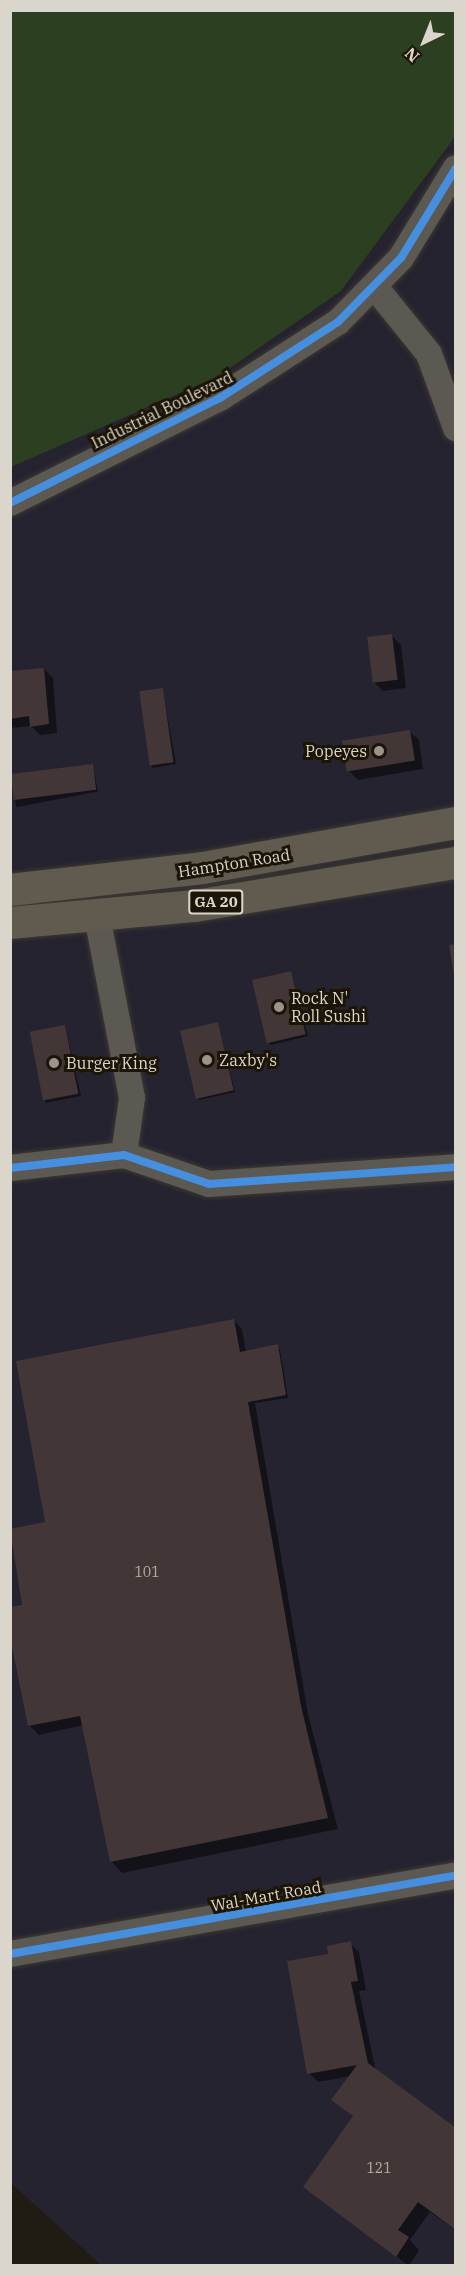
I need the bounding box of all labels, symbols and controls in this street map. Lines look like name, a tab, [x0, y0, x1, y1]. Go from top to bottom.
north arrow	[394, 12, 454, 72]
text: N	[400, 44, 423, 67]
street label: Industrial Boulevard	[88, 367, 236, 453]
place label: Popeyes	[305, 741, 367, 761]
marker: Popeyes	[372, 744, 386, 758]
street label: Hampton Road	[177, 845, 291, 881]
road number: GA 20	[188, 890, 244, 914]
place label: Rock N' Roll Sushi	[291, 988, 366, 1026]
marker: Rock N' Roll Sushi	[272, 1000, 286, 1014]
place label: Zaxby's	[219, 1050, 277, 1070]
place label: Burger King	[66, 1053, 157, 1073]
marker: Zaxby's	[200, 1053, 214, 1067]
marker: Burger King	[47, 1056, 61, 1070]
house number: 101	[134, 1564, 160, 1580]
street label: Wal-Mart Road	[209, 1877, 323, 1915]
house number: 121	[366, 2160, 392, 2176]

